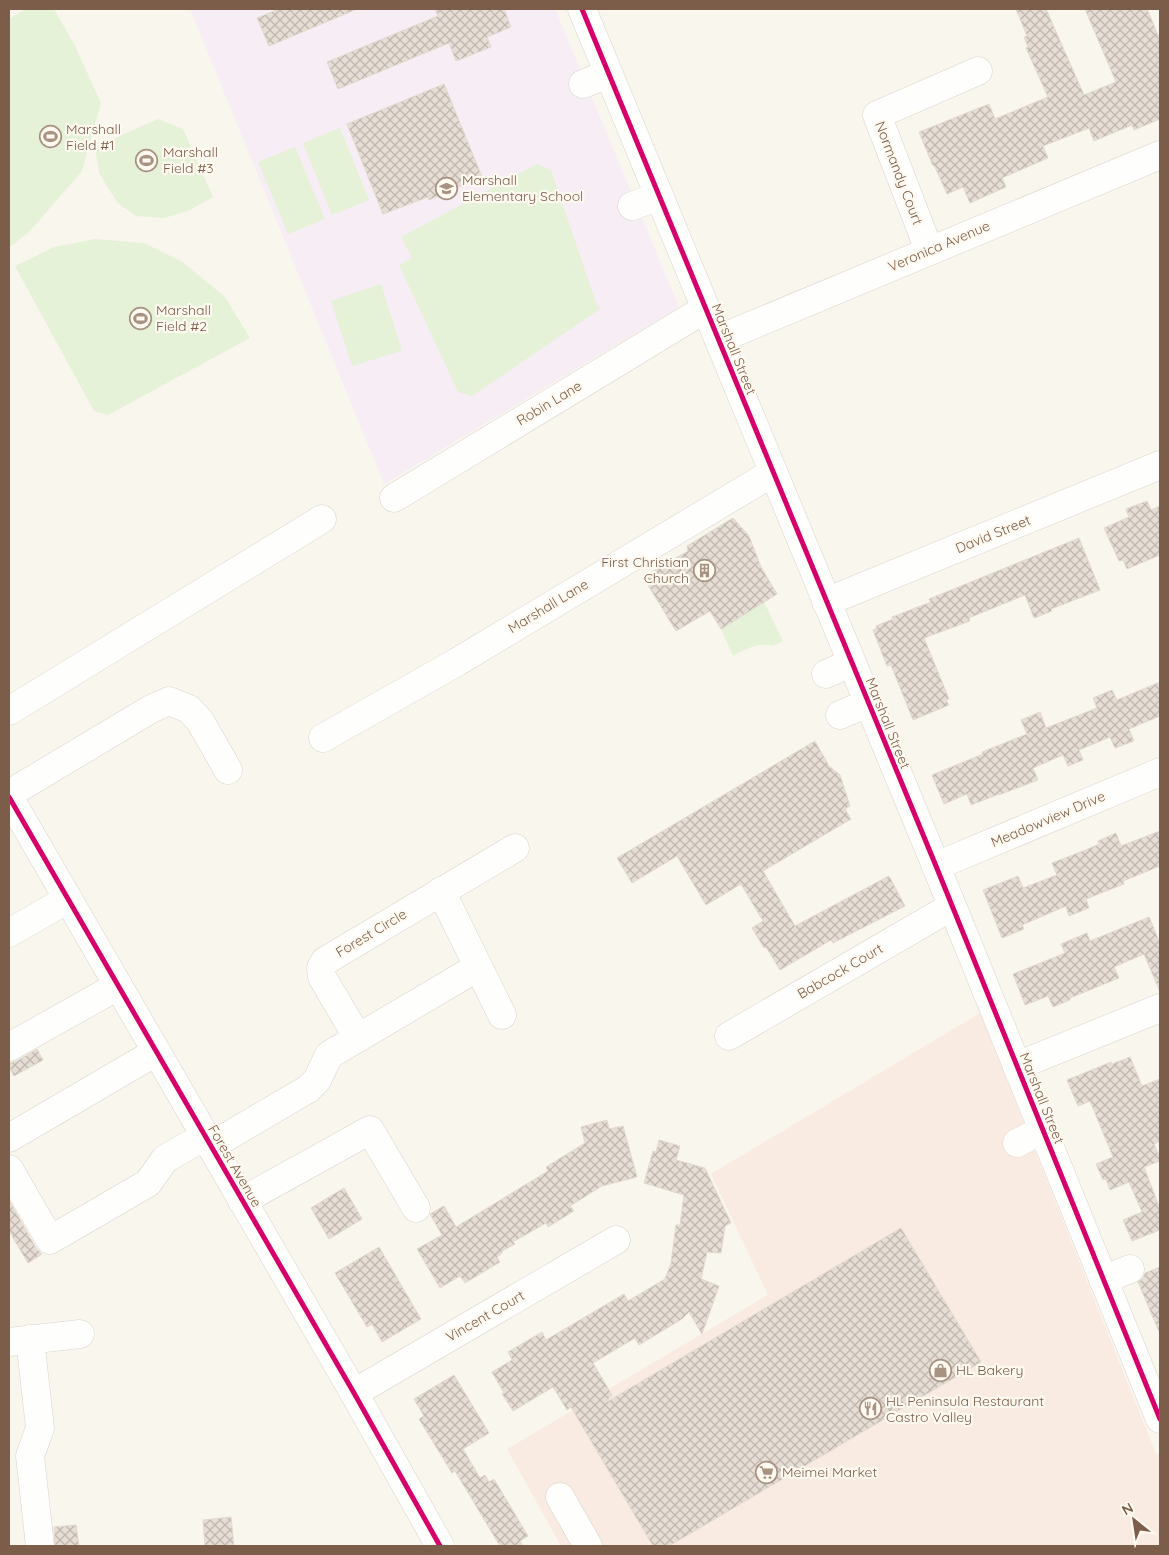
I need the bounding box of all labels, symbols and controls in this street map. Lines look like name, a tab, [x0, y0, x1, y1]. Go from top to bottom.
street label: Normandy Court	[871, 119, 927, 227]
place label: Marshall Field #1	[66, 120, 121, 154]
sports icon: Marshall Field #1	[38, 125, 62, 149]
place label: Marshall Field #3	[163, 143, 218, 177]
sports icon: Marshall Field #3	[135, 148, 159, 172]
place label: Marshall Elementary School	[462, 171, 583, 205]
school or university icon: Marshall Elementary School	[434, 176, 458, 200]
street label: Veronica Avenue	[885, 216, 993, 276]
place label: Marshall Field #2	[156, 301, 211, 335]
street label: Marshall Street	[707, 301, 761, 398]
sports icon: Marshall Field #2	[128, 306, 152, 330]
street label: Robin Lane	[513, 376, 585, 430]
street label: David Street	[953, 511, 1033, 557]
place label: First Christian Church	[601, 553, 689, 587]
building icon: First Christian Church	[693, 558, 717, 582]
street label: Marshall Lane	[505, 575, 592, 637]
street label: Marshall Street	[861, 675, 915, 772]
street label: Meadowview Drive	[988, 787, 1108, 851]
street label: Forest Circle	[332, 905, 410, 961]
street label: Babcock Court	[794, 939, 886, 1003]
street label: Marshall Street	[1015, 1050, 1069, 1147]
street label: Forest Avenue	[204, 1122, 266, 1210]
street label: Vincent Court	[442, 1286, 528, 1346]
shop icon: HL Bakery	[928, 1358, 952, 1382]
place label: HL Bakery	[956, 1361, 1023, 1379]
place label: HL Peninsula Restaurant Castro Valley	[886, 1392, 1044, 1426]
restaurant icon: HL Peninsula Restaurant Castro Valley	[858, 1397, 882, 1421]
supermarket icon: Meimei Market	[754, 1460, 778, 1484]
place label: Meimei Market	[782, 1463, 878, 1481]
north arrow	[1109, 1495, 1159, 1545]
text: N	[1119, 1498, 1136, 1519]

